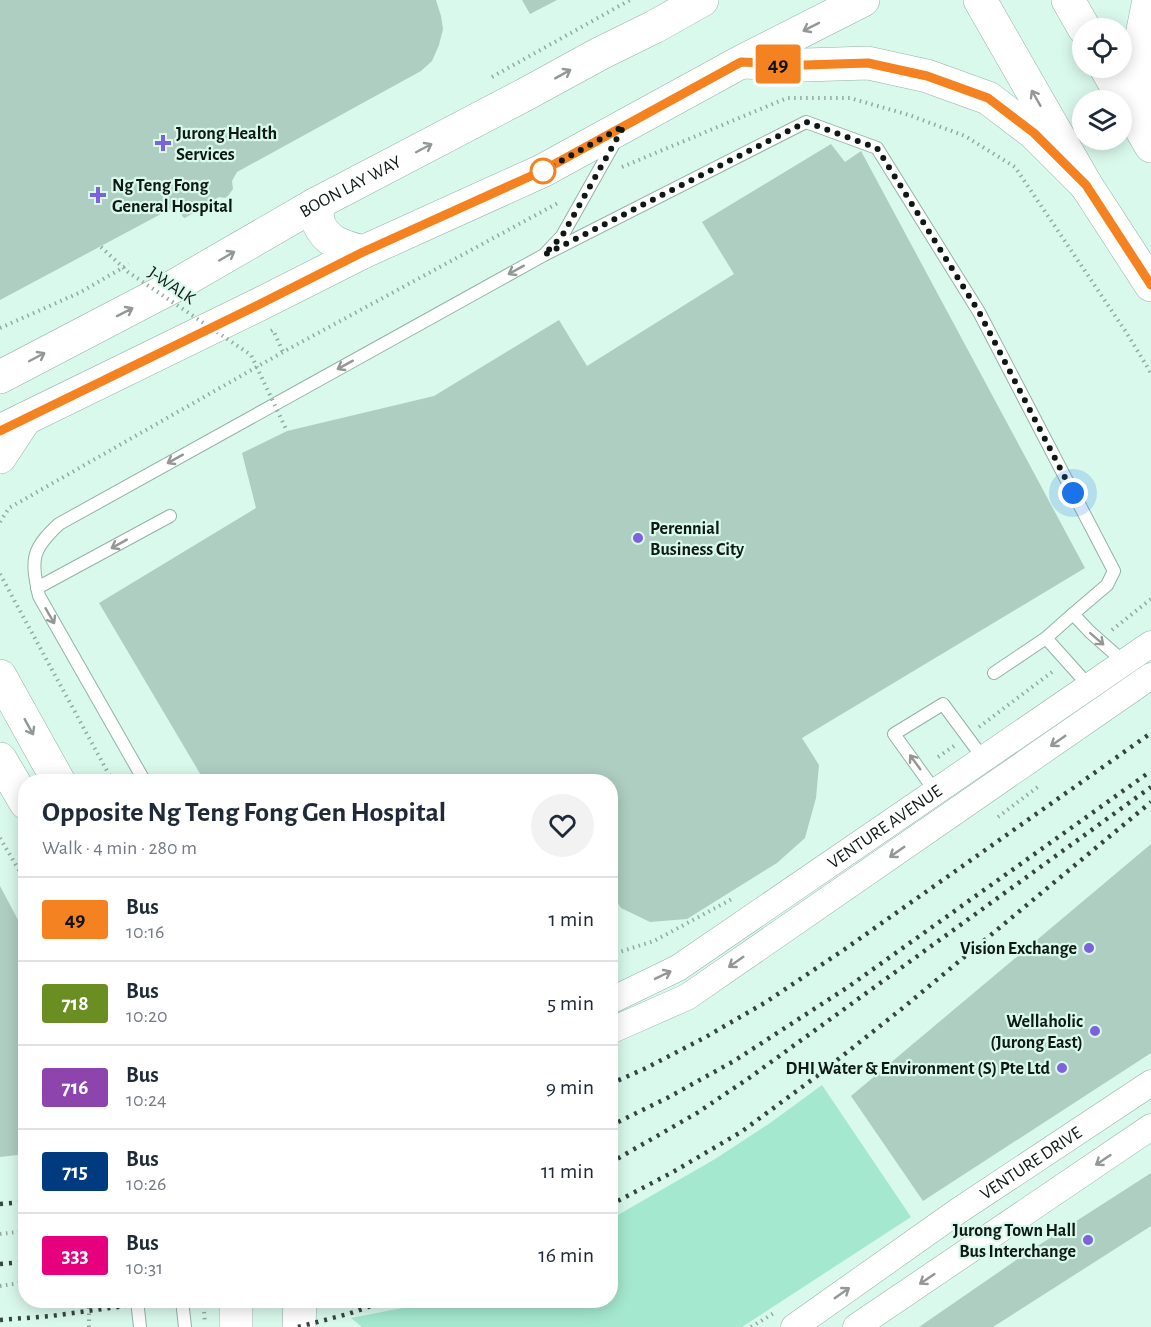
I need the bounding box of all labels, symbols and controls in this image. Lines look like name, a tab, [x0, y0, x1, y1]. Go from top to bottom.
map controls	[1072, 18, 1132, 150]
button: locate	[1072, 18, 1132, 78]
one-way arrow	[802, 21, 820, 33]
line badge: 49	[751, 44, 805, 84]
text: 49	[768, 54, 788, 75]
one-way arrow	[555, 67, 572, 79]
one-way arrow	[1030, 90, 1042, 107]
button: layers	[1072, 90, 1132, 150]
place label: Jurong Health Services	[176, 125, 277, 164]
marker: Jurong Health Services	[154, 134, 172, 152]
one-way arrow	[414, 142, 432, 153]
street label: BOON LAY WAY	[297, 153, 405, 221]
unlabelled marker	[530, 158, 556, 184]
place label: Ng Teng Fong General Hospital	[112, 177, 233, 216]
marker: Ng Teng Fong General Hospital	[89, 186, 107, 204]
one-way arrow	[218, 250, 235, 262]
street label: J-WALK	[145, 264, 198, 308]
one-way arrow	[508, 264, 525, 276]
one-way arrow	[116, 305, 134, 317]
one-way arrow	[28, 351, 45, 363]
one-way arrow	[337, 360, 355, 371]
one-way arrow	[167, 453, 184, 465]
your location	[1058, 478, 1088, 508]
place label: Perennial Business City	[650, 520, 745, 559]
marker: Perennial Business City	[631, 531, 645, 545]
one-way arrow	[110, 539, 128, 550]
one-way arrow	[44, 607, 56, 624]
one-way arrow	[1089, 632, 1104, 646]
one-way arrow	[23, 718, 35, 735]
one-way arrow	[1050, 735, 1066, 747]
one-way arrow	[909, 755, 921, 771]
street label: VENTURE AVENUE	[825, 782, 946, 873]
button: heart	[531, 794, 594, 857]
text: Opposite Ng Teng Fong Gen Hospital	[42, 799, 446, 827]
text: Walk · 4 min · 280 m	[42, 838, 197, 858]
one-way arrow	[889, 846, 906, 858]
text: Bus	[126, 896, 159, 918]
text: 1 min	[549, 908, 594, 930]
text: 49	[65, 909, 85, 930]
text: 10:16	[126, 922, 164, 942]
place label: Vision Exchange	[960, 940, 1077, 958]
marker: Vision Exchange	[1082, 941, 1096, 955]
one-way arrow	[729, 956, 745, 968]
one-way arrow	[653, 969, 671, 980]
text: Bus	[126, 980, 159, 1002]
text: 5 min	[547, 992, 594, 1014]
text: 718	[62, 993, 89, 1014]
text: 10:20	[126, 1006, 168, 1026]
place label: Wellaholic (Jurong East)	[990, 1013, 1083, 1052]
marker: Wellaholic (Jurong East)	[1088, 1024, 1102, 1038]
place label: DHI Water & Environment (S) Pte Ltd	[786, 1060, 1051, 1078]
marker: DHI Water & Environment (S) Pte Ltd	[1055, 1061, 1069, 1075]
text: Bus	[126, 1064, 159, 1086]
text: 9 min	[546, 1076, 594, 1098]
text: 716	[62, 1077, 88, 1098]
text: 10:24	[126, 1090, 167, 1110]
street label: VENTURE DRIVE	[977, 1123, 1085, 1204]
text: Bus	[126, 1148, 159, 1170]
one-way arrow	[1095, 1154, 1111, 1166]
text: 11 min	[541, 1160, 594, 1182]
text: 715	[62, 1161, 88, 1182]
text: 10:26	[126, 1174, 167, 1194]
place label: Jurong Town Hall Bus Interchange	[953, 1222, 1076, 1261]
text: Bus	[126, 1232, 159, 1254]
marker: Jurong Town Hall Bus Interchange	[1081, 1233, 1095, 1247]
text: 16 min	[538, 1244, 594, 1266]
text: 333	[61, 1245, 89, 1266]
text: 10:31	[126, 1258, 163, 1278]
one-way arrow	[919, 1273, 935, 1285]
one-way arrow	[833, 1287, 849, 1299]

